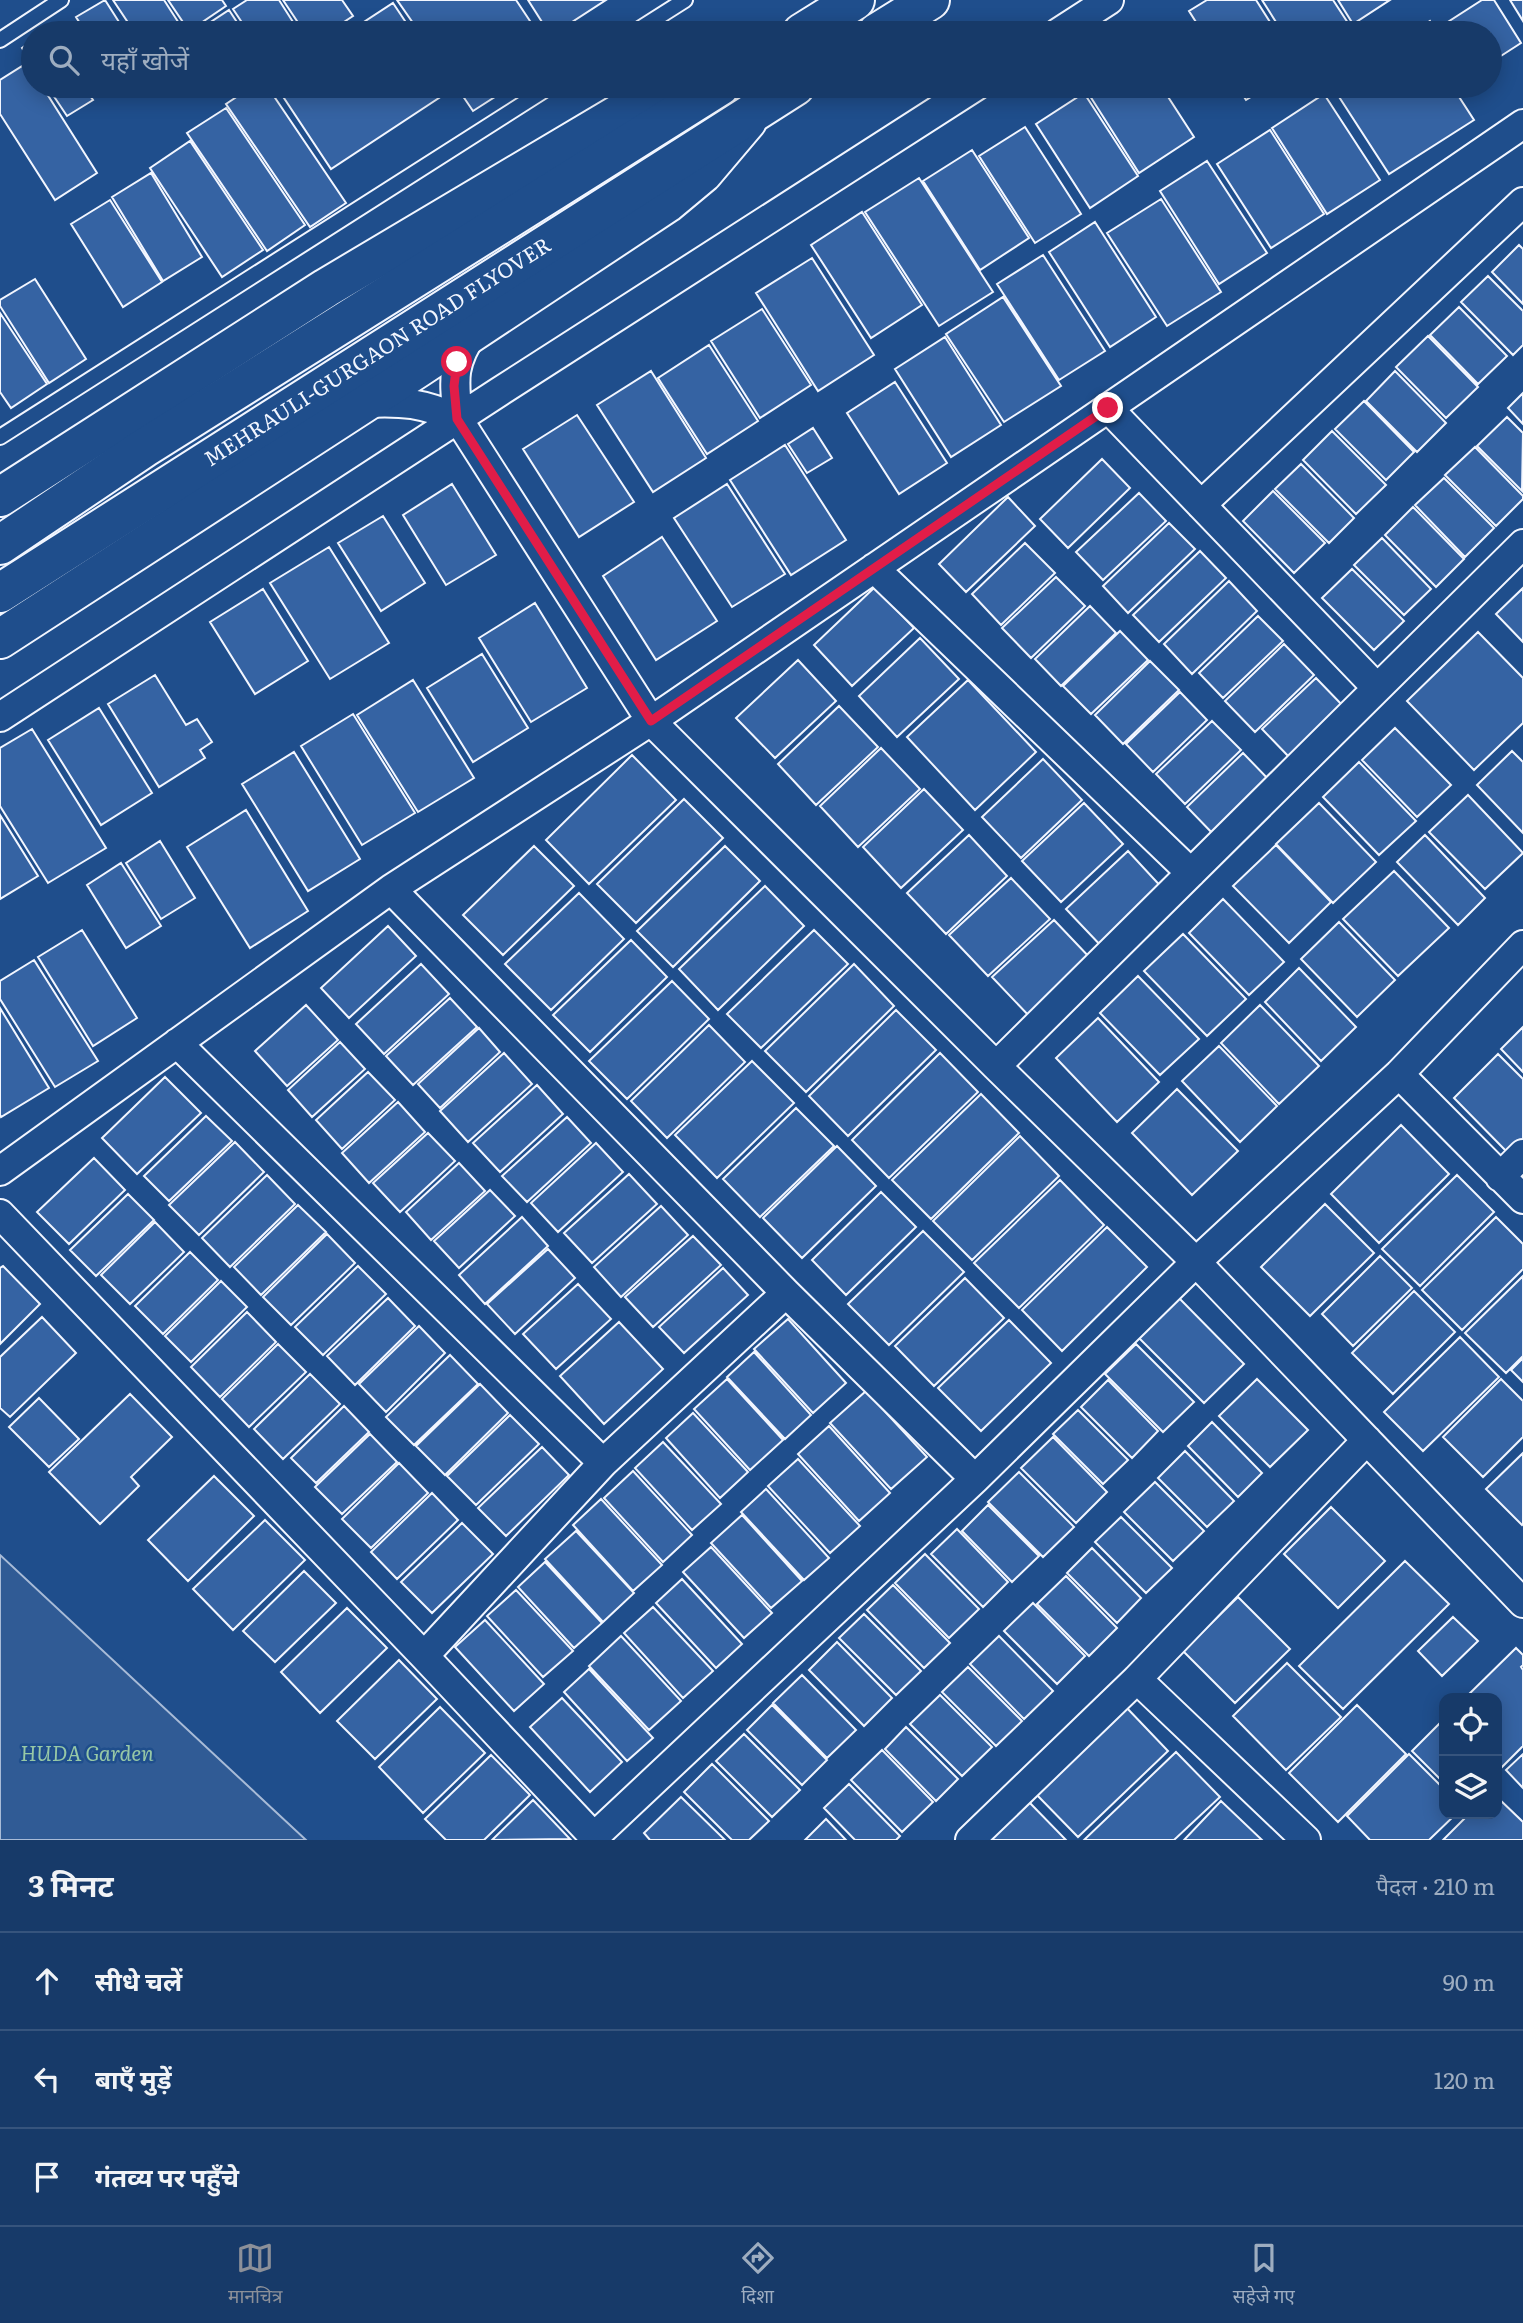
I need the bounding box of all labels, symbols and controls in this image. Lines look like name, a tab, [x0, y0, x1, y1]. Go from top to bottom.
search box	[21, 21, 1502, 98]
text: यहाँ खोजें	[101, 39, 189, 78]
icon: search	[45, 41, 83, 79]
street label: MEHRAULI-GURGAON ROAD FLYOVER	[197, 228, 556, 472]
route start	[441, 346, 472, 377]
route end	[1092, 392, 1123, 423]
map controls	[1439, 1693, 1502, 1819]
button: locate	[1439, 1693, 1502, 1756]
park label: HUDA Garden	[20, 1736, 154, 1767]
button: layers	[1439, 1756, 1502, 1819]
text: 3 मिनट	[28, 1862, 114, 1906]
text: पैदल · 210 m	[1376, 1868, 1495, 1902]
text: सीधे चलें	[95, 1960, 182, 1999]
icon: ahead	[28, 1962, 66, 2000]
text: 90 m	[1443, 1964, 1495, 1998]
text: बाएँ मुड़ें	[95, 2058, 172, 2097]
icon: left	[28, 2060, 66, 2098]
text: 120 m	[1434, 2062, 1495, 2096]
text: गंतव्य पर पहुँचे	[95, 2156, 239, 2195]
icon: arrive	[28, 2158, 66, 2196]
tab: मानचित्र	[228, 2239, 282, 2311]
tab: दिशा	[739, 2239, 777, 2311]
tab: सहेजे गए	[1233, 2239, 1295, 2311]

